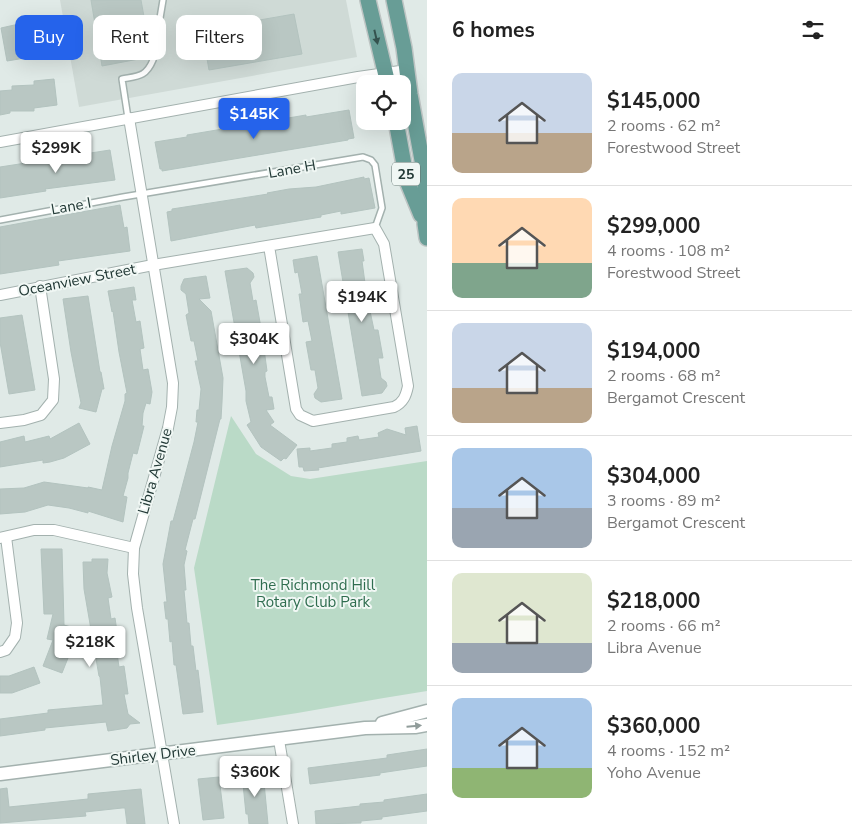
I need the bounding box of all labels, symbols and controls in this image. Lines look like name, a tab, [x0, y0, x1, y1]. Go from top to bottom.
chip: Buy	[15, 15, 83, 60]
chip: Rent	[93, 15, 166, 60]
chip: Filters	[176, 15, 262, 60]
text: 6 homes	[452, 16, 535, 44]
icon: filters	[799, 16, 827, 44]
one-way arrow	[372, 29, 380, 44]
map controls	[356, 75, 411, 130]
button: locate	[356, 75, 411, 130]
text: $145,000	[607, 87, 700, 115]
icon: home	[492, 93, 552, 153]
pin: $145K	[219, 98, 289, 140]
text: $145K	[229, 103, 279, 125]
text: 2 rooms · 62 m²	[607, 115, 720, 137]
pin: $299K	[21, 132, 91, 174]
text: $299K	[31, 137, 81, 159]
text: Forestwood Street	[607, 137, 740, 159]
street label: Lane H	[267, 155, 317, 183]
road number: 25	[392, 162, 420, 185]
street label: Lane I	[49, 193, 93, 219]
text: $299,000	[607, 212, 700, 240]
icon: home	[492, 218, 552, 278]
text: 4 rooms · 108 m²	[607, 240, 730, 262]
street label: Oceanview Street	[17, 259, 138, 301]
text: Forestwood Street	[607, 262, 740, 284]
pin: $194K	[327, 280, 397, 323]
text: $194K	[337, 286, 387, 308]
pin: $304K	[219, 322, 289, 365]
text: $304K	[229, 328, 279, 350]
text: $194,000	[607, 337, 700, 365]
icon: home	[492, 343, 552, 403]
text: 2 rooms · 68 m²	[607, 365, 720, 387]
text: Bergamot Crescent	[607, 387, 745, 409]
street label: Libra Avenue	[133, 426, 177, 516]
text: $304,000	[607, 462, 700, 490]
icon: home	[492, 468, 552, 528]
text: 3 rooms · 89 m²	[607, 490, 720, 512]
text: Bergamot Crescent	[607, 512, 745, 534]
park label: The Richmond Hill Rotary Club Park	[251, 575, 376, 612]
text: $218,000	[607, 587, 700, 615]
icon: home	[492, 593, 552, 653]
text: 2 rooms · 66 m²	[607, 615, 720, 637]
pin: $218K	[55, 626, 125, 668]
text: $218K	[65, 631, 115, 653]
text: Libra Avenue	[607, 637, 701, 659]
text: $360,000	[607, 712, 700, 740]
icon: home	[492, 718, 552, 778]
one-way arrow	[406, 722, 422, 730]
street label: Shirley Drive	[109, 740, 197, 770]
text: 4 rooms · 152 m²	[607, 740, 730, 762]
pin: $360K	[220, 756, 290, 798]
text: $360K	[230, 761, 280, 783]
text: Yoho Avenue	[607, 762, 701, 784]

